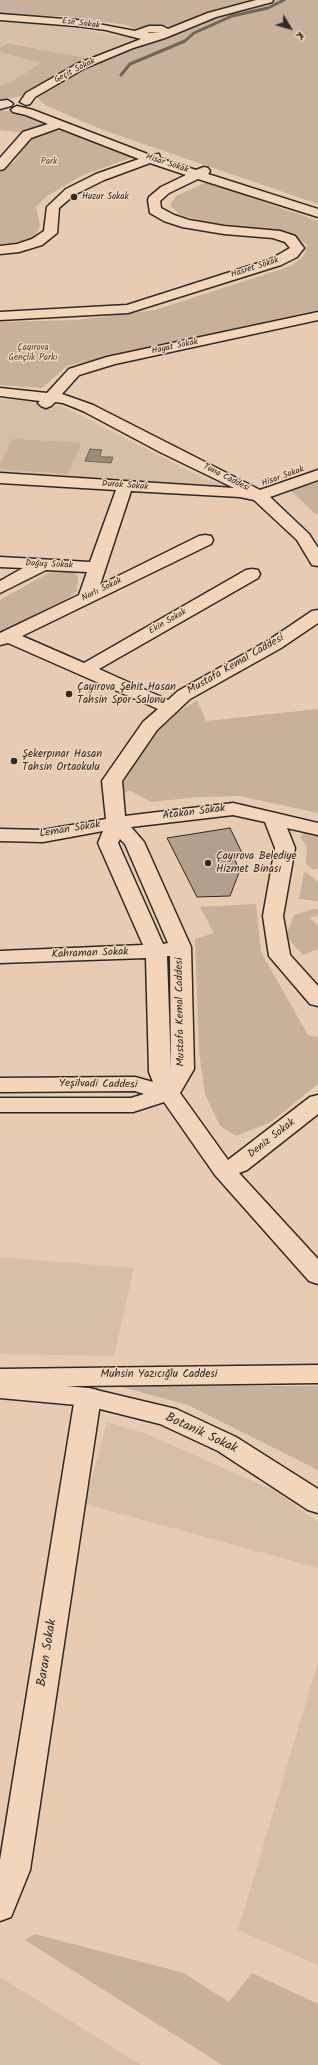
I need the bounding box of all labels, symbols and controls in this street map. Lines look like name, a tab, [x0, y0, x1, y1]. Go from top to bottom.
north arrow	[270, 8, 310, 48]
street label: Ese Sokak	[61, 16, 101, 32]
text: K	[290, 27, 309, 44]
street label: Geçit Sokak	[53, 56, 97, 86]
street label: Hisar Sokak	[144, 152, 190, 176]
park label: Park	[41, 157, 57, 167]
marker: Huzur Sokak	[69, 192, 79, 202]
place label: Huzur Sokak	[82, 192, 129, 202]
street label: Hasret Sokak	[230, 255, 280, 281]
street label: Hayat Sokak	[151, 337, 199, 357]
park label: Çayırova Gençlik Parkı	[8, 343, 58, 364]
street label: Tuna Caddesi	[201, 462, 251, 494]
street label: Hisar Sokak	[260, 464, 306, 490]
street label: Durak Sokak	[101, 479, 149, 493]
street label: Doğuş Sokak	[25, 558, 73, 572]
street label: Narlı Sokak	[80, 576, 124, 604]
street label: Ekin Sokak	[147, 607, 189, 637]
street label: Mustafa Kemal Caddesi	[185, 632, 287, 698]
place label: Çayırova Şehit Hasan Tahsin Spor Salonu	[77, 681, 176, 707]
marker: Çayırova Şehit Hasan Tahsin Spor Salonu	[64, 689, 74, 699]
place label: Şekerpınar Hasan Tahsin Ortaokulu	[22, 748, 102, 774]
marker: Şekerpınar Hasan Tahsin Ortaokulu	[9, 756, 19, 766]
street label: Atakan Sokak	[162, 803, 226, 823]
street label: Leman Sokak	[39, 819, 101, 841]
place label: Çayırova Belediye Hizmet Binası	[216, 850, 296, 876]
marker: Çayırova Belediye Hizmet Binası	[203, 858, 213, 868]
street label: Kahraman Sokak	[51, 946, 129, 962]
street label: Mustafa Kemal Caddesi	[173, 957, 189, 1067]
street label: Yeşilvadi Caddesi	[59, 1078, 137, 1092]
street label: Deniz Sokak	[246, 1117, 298, 1161]
street label: Muhsin Yazıcığlu Caddesi	[101, 1368, 217, 1382]
street label: Botanik Sokak	[162, 1411, 240, 1457]
street label: Baran Sokak	[35, 1618, 61, 1688]

